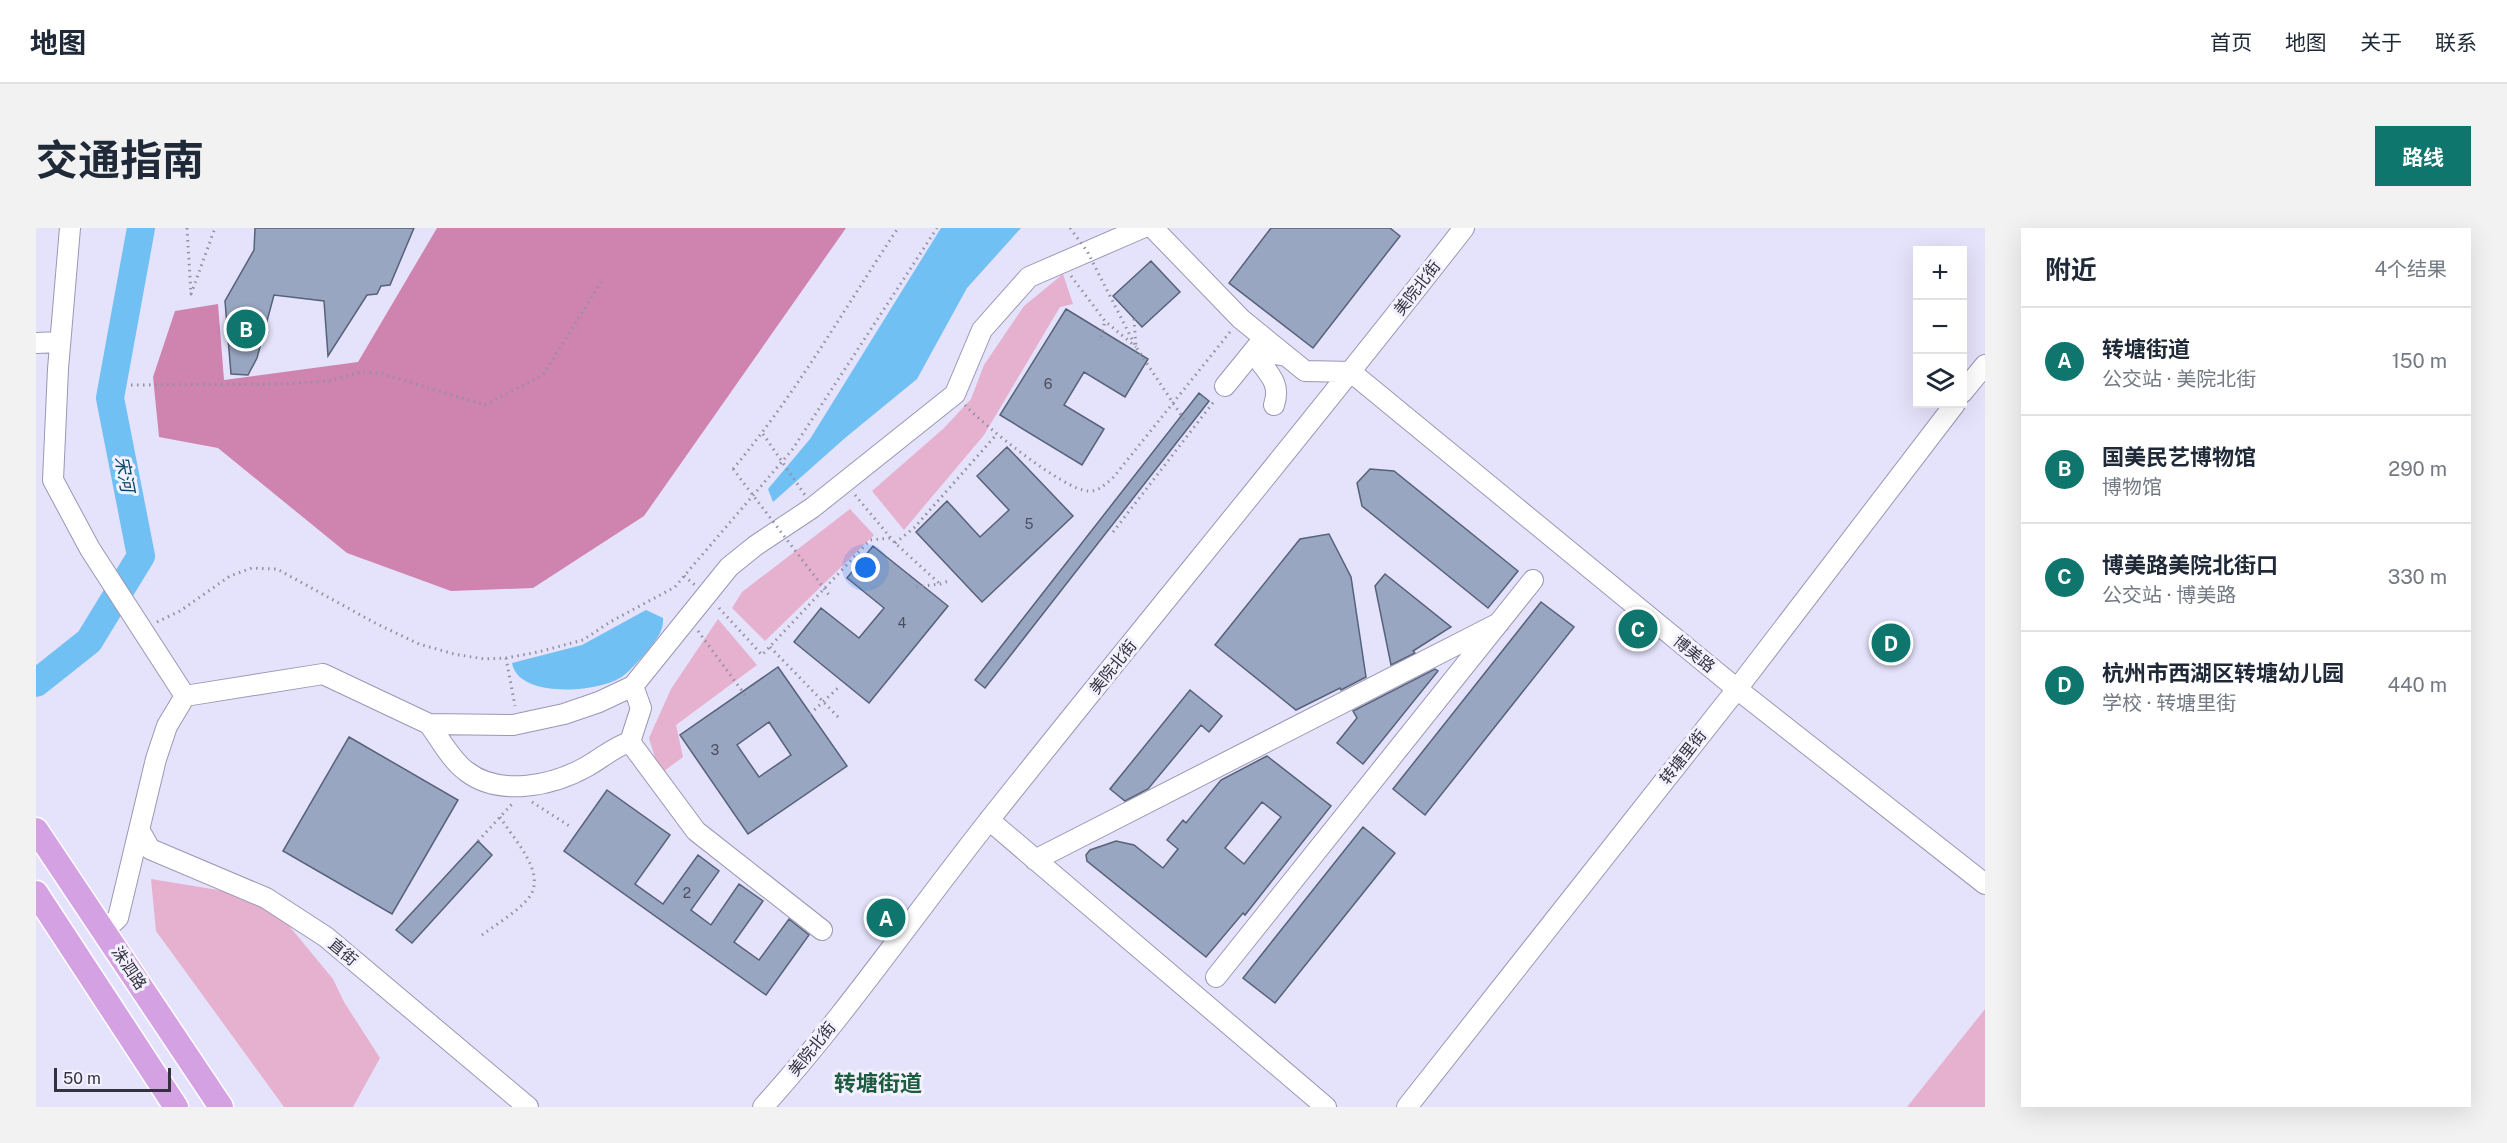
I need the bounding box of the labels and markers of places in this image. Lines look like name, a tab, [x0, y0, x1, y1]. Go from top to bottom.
pin: B	[226, 306, 266, 352]
pin: C	[1618, 606, 1658, 652]
pin: D	[1872, 620, 1910, 666]
pin: A	[866, 896, 906, 940]

